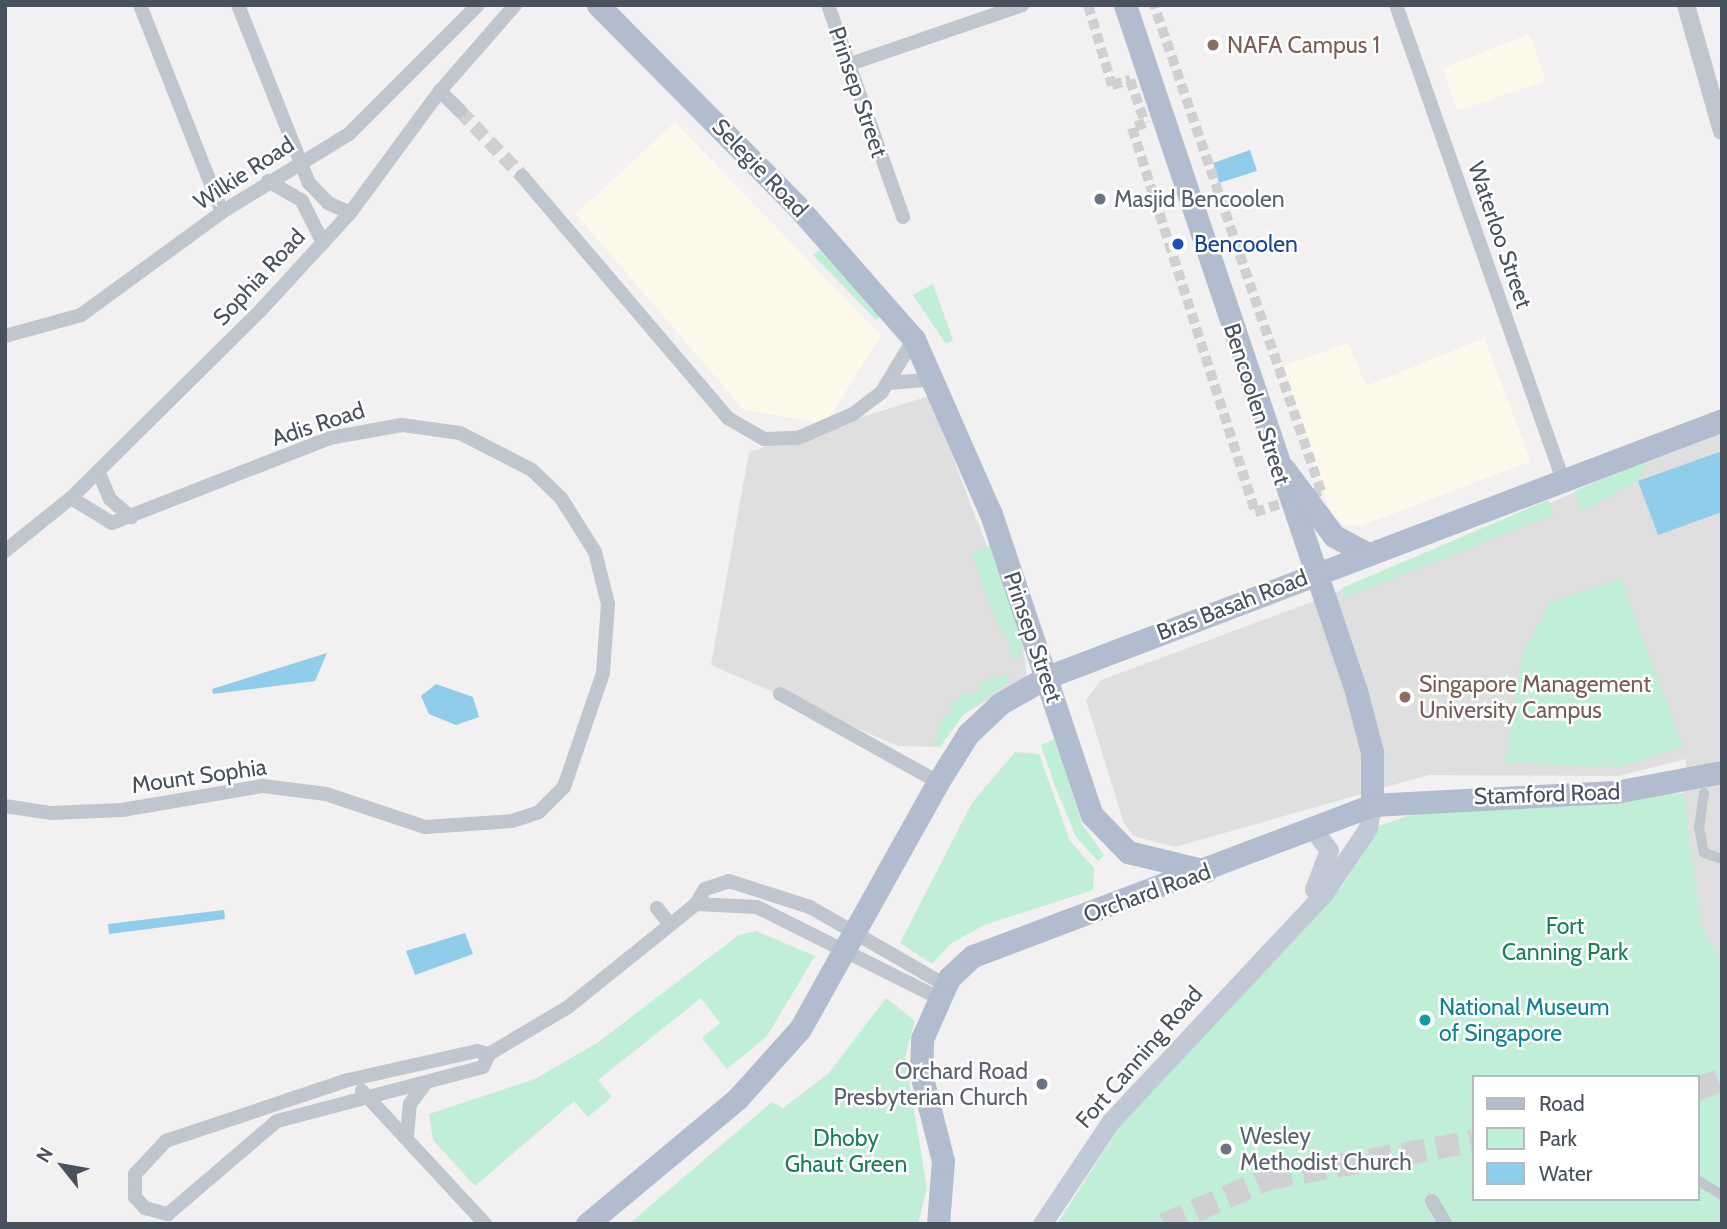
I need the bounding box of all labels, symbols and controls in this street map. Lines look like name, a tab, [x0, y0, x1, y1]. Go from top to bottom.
street label: Prinsep Street	[823, 23, 893, 161]
place label: NAFA Campus 1	[1227, 31, 1380, 59]
marker: NAFA Campus 1	[1205, 37, 1221, 53]
street label: Selegie Road	[706, 113, 814, 223]
street label: Wilkie Road	[189, 130, 299, 216]
street label: Waterloo Street	[1462, 158, 1538, 312]
place label: Masjid Bencoolen	[1114, 185, 1285, 213]
marker: Masjid Bencoolen	[1092, 191, 1108, 207]
street label: Sophia Road	[207, 223, 311, 331]
place label: Bencoolen	[1194, 230, 1298, 258]
marker: Bencoolen	[1168, 234, 1188, 254]
street label: Bencoolen Street	[1218, 320, 1296, 488]
street label: Adis Road	[268, 396, 368, 452]
street label: Bras Basah Road	[1153, 564, 1311, 646]
street label: Prinsep Street	[998, 568, 1068, 706]
place label: Singapore Management University Campus	[1419, 670, 1651, 724]
marker: Singapore Management University Campus	[1397, 689, 1413, 705]
street label: Mount Sophia	[130, 753, 268, 799]
street label: Stamford Road	[1473, 778, 1621, 810]
street label: Orchard Road	[1080, 857, 1214, 929]
park label: Fort Canning Park	[1502, 912, 1628, 966]
street label: Fort Canning Road	[1070, 980, 1208, 1134]
place label: National Museum of Singapore	[1439, 993, 1610, 1047]
marker: National Museum of Singapore	[1417, 1012, 1433, 1028]
place label: Orchard Road Presbyterian Church	[833, 1057, 1028, 1111]
legend	[1472, 1075, 1699, 1201]
marker: Orchard Road Presbyterian Church	[1034, 1076, 1050, 1092]
text: Road	[1539, 1091, 1585, 1116]
place label: Wesley Methodist Church	[1240, 1122, 1412, 1176]
park label: Dhoby Ghaut Green	[785, 1124, 907, 1178]
text: Park	[1539, 1126, 1577, 1151]
north arrow	[28, 1131, 98, 1201]
marker: Wesley Methodist Church	[1218, 1141, 1234, 1157]
text: N	[31, 1143, 58, 1167]
text: Water	[1539, 1161, 1592, 1186]

